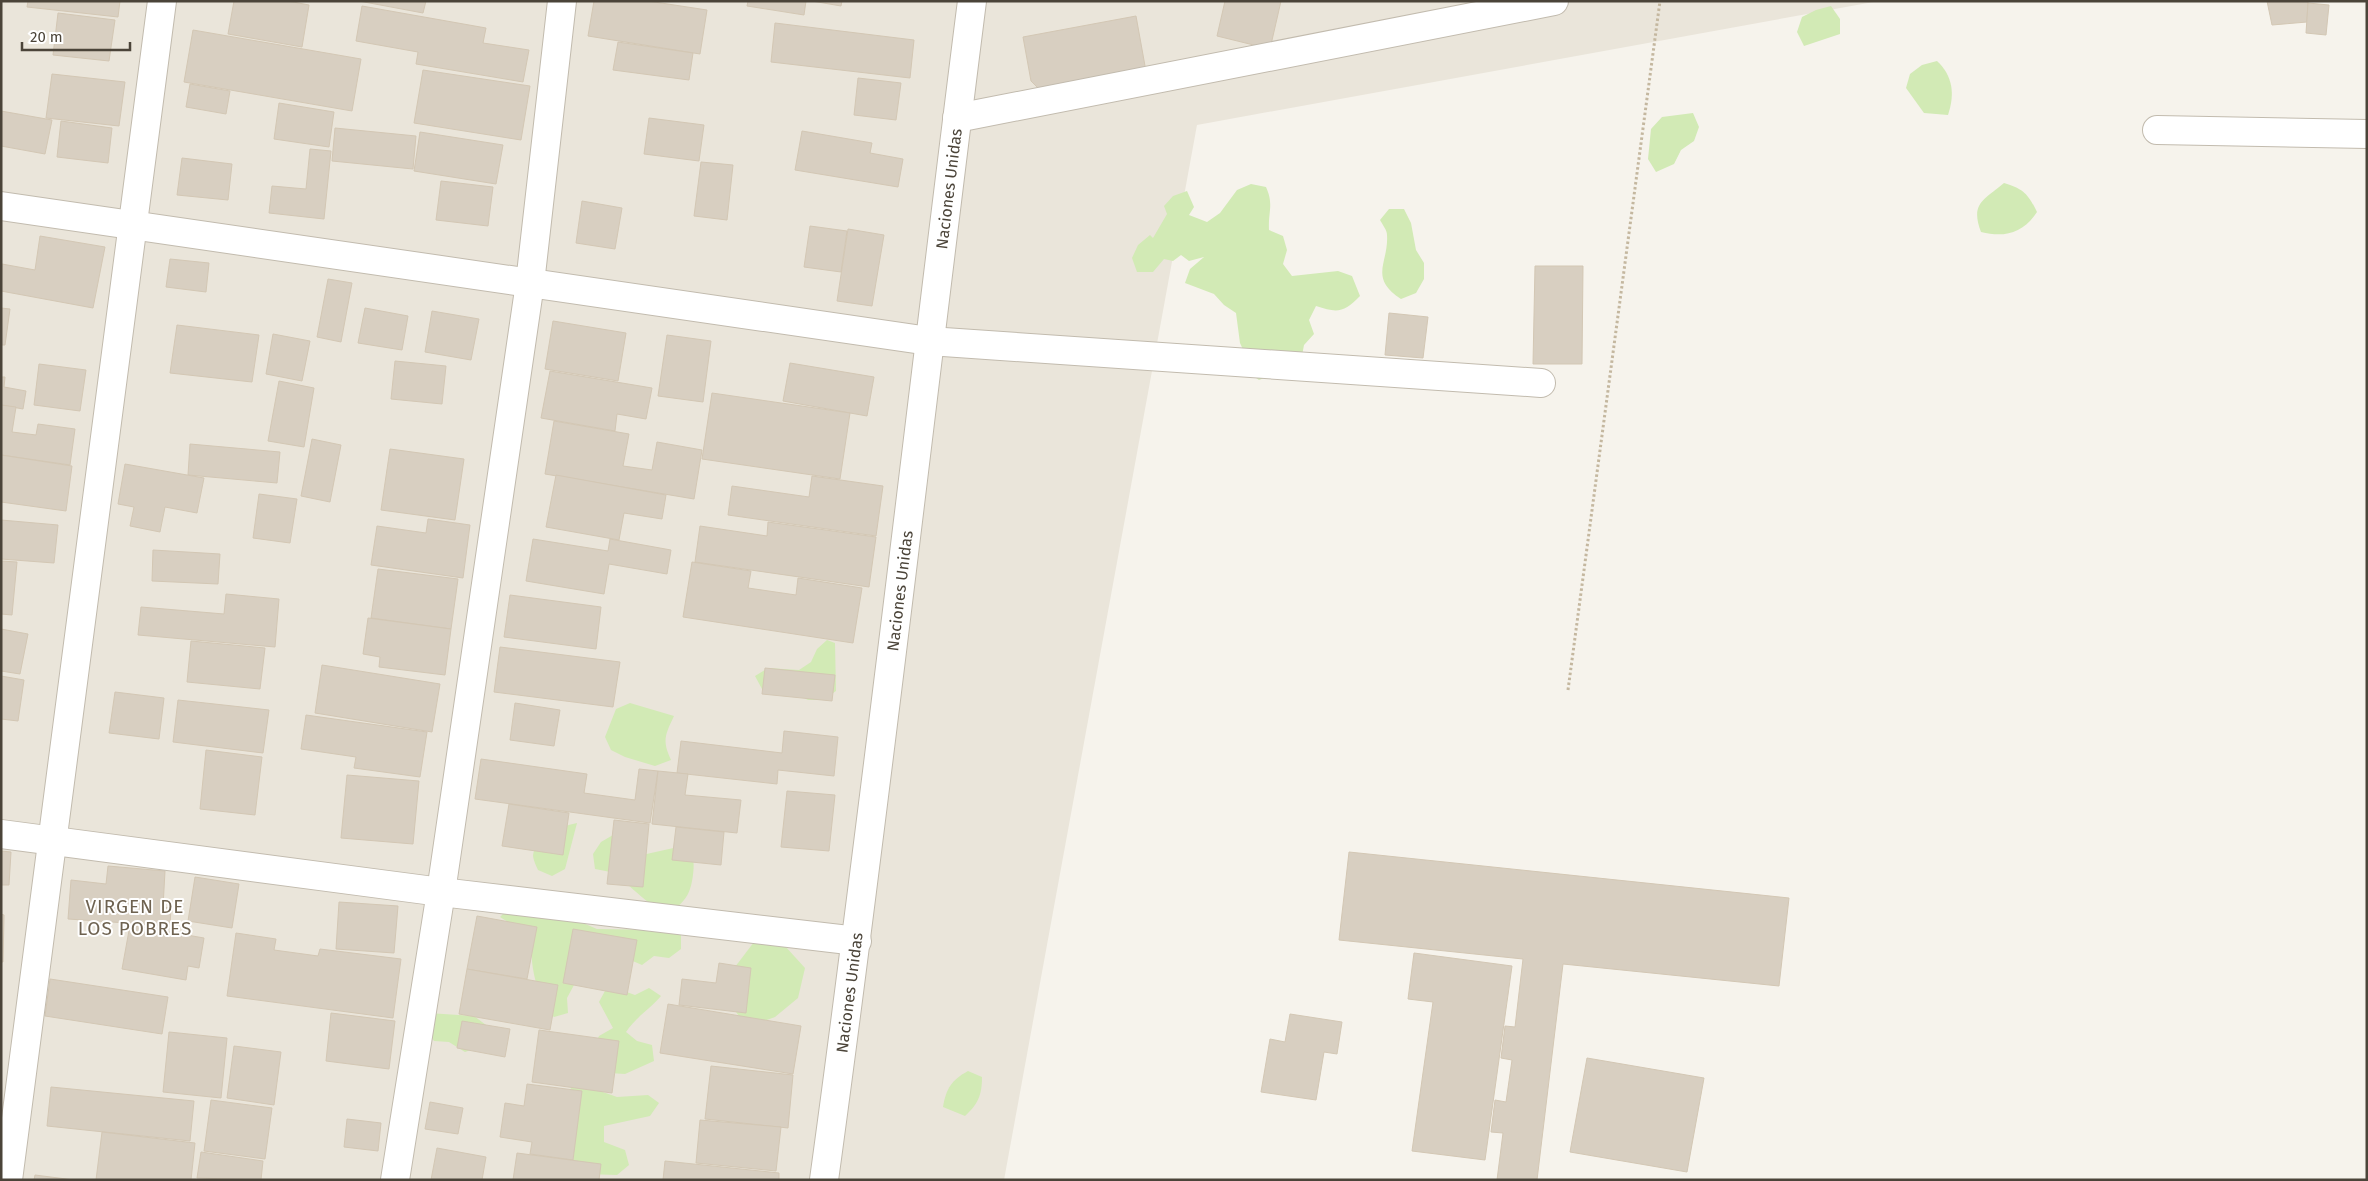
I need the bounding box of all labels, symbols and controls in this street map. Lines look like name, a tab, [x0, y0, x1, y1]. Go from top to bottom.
scale bar	[22, 20, 130, 52]
text: 20 m	[30, 28, 63, 46]
street label: Naciones Unidas	[932, 128, 966, 250]
street label: Naciones Unidas	[883, 530, 917, 652]
district label: VIRGEN DE LOS POBRES	[78, 895, 192, 940]
street label: Naciones Unidas	[832, 931, 867, 1054]

